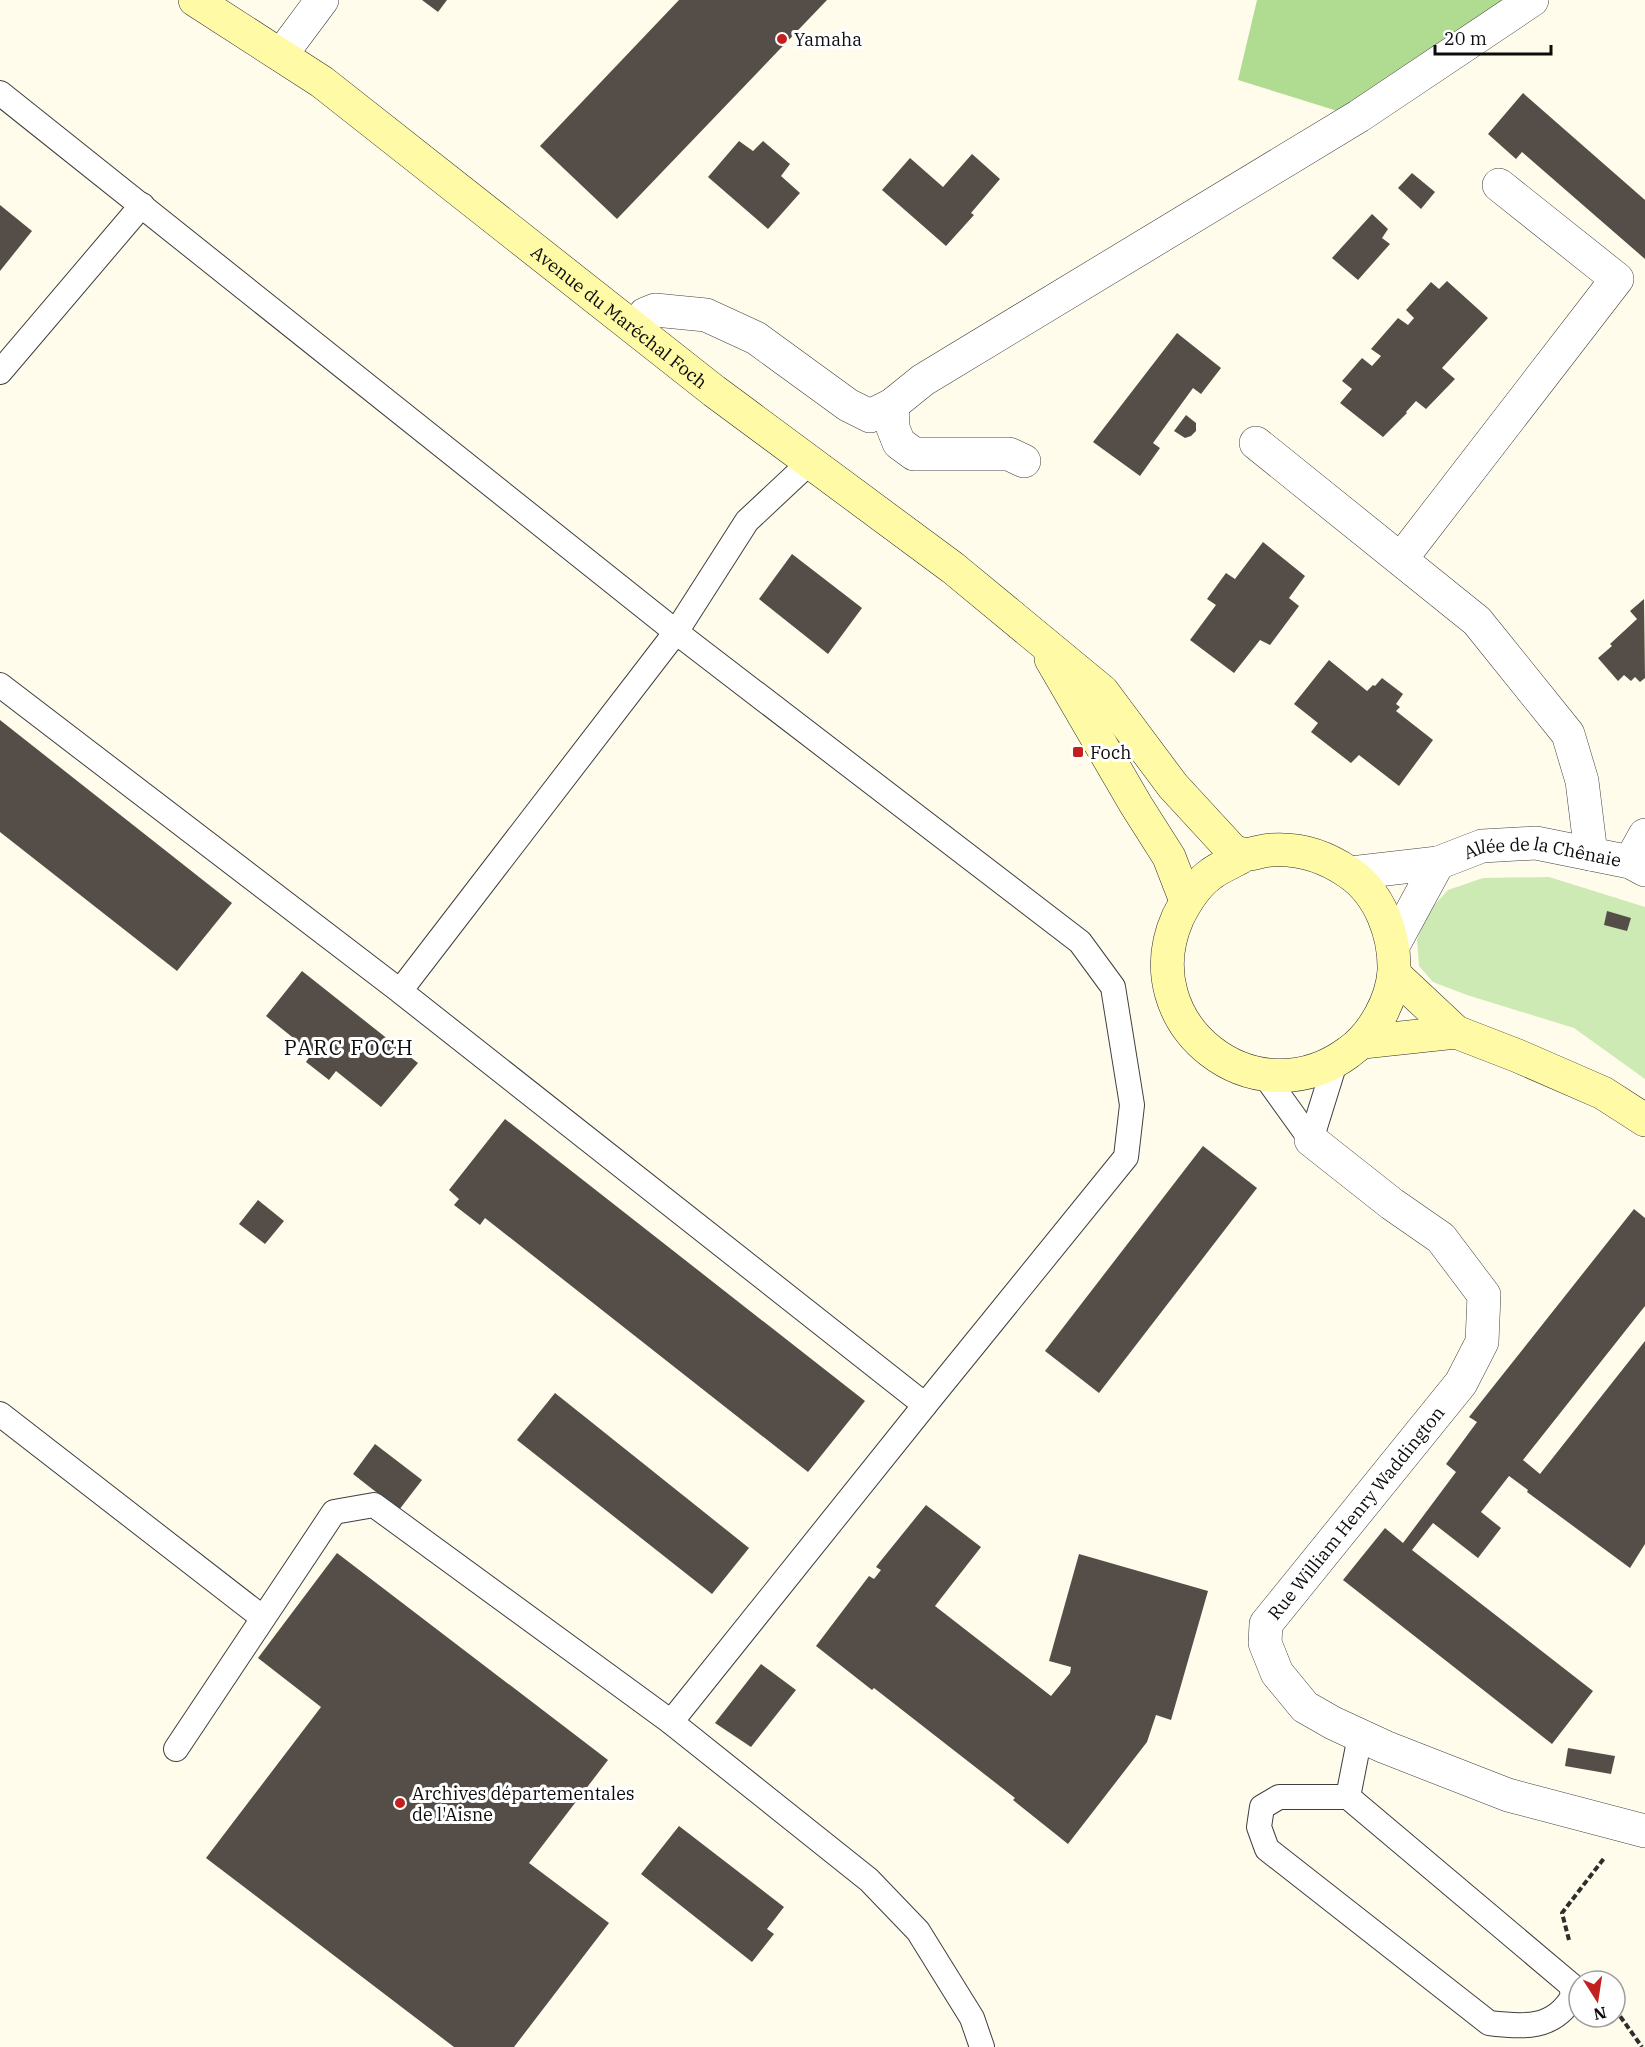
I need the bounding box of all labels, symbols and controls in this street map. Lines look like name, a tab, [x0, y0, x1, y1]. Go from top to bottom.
scale bar	[1435, 18, 1550, 56]
text: 20 m	[1444, 27, 1487, 50]
place label: Yamaha	[794, 28, 862, 51]
marker: Yamaha	[775, 32, 789, 46]
street label: Avenue du Maréchal Foch	[527, 240, 712, 393]
place label: Foch	[1090, 741, 1131, 764]
marker: Foch	[1071, 745, 1085, 759]
street label: Allée de la Chênaie	[1460, 831, 1623, 871]
district label: PARC FOCH	[284, 1033, 414, 1061]
street label: Rue William Henry Waddington	[1263, 1402, 1449, 1624]
place label: Archives départementales de l'Aisne	[412, 1782, 635, 1826]
marker: Archives départementales de l'Aisne	[393, 1796, 407, 1810]
north arrow	[1567, 1969, 1627, 2029]
text: N	[1592, 2003, 1608, 2025]

